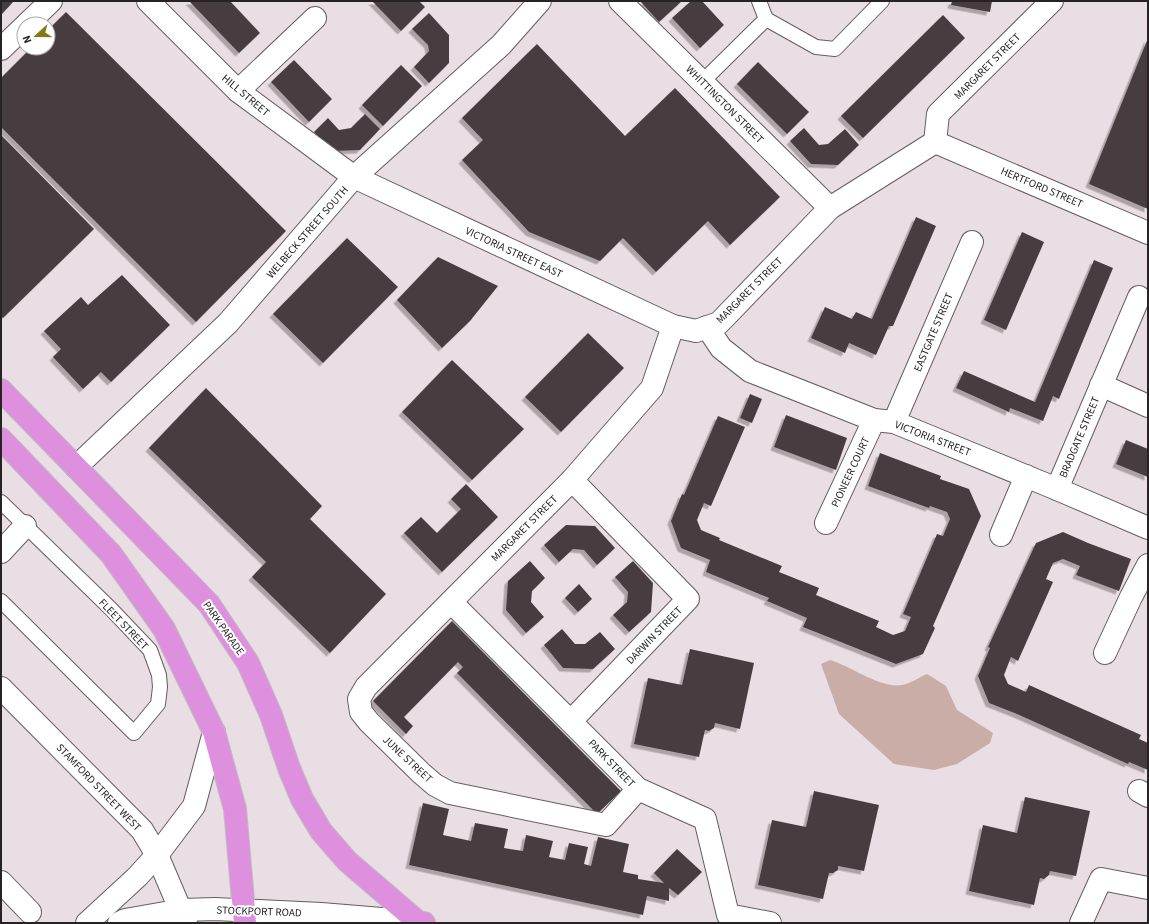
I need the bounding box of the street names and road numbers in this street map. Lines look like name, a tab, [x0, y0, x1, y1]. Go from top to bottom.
street label: MARGARET STREET	[951, 30, 1024, 103]
street label: WHITTINGTON STREET	[682, 62, 767, 147]
street label: HILL STREET	[219, 71, 273, 120]
street label: HERTFORD STREET	[998, 163, 1085, 212]
street label: WELBECK STREET SOUTH	[263, 183, 352, 282]
street label: VICTORIA STREET EAST	[463, 223, 565, 282]
street label: MARGARET STREET	[713, 254, 786, 327]
street label: EASTGATE STREET	[910, 290, 957, 374]
street label: BRADGATE STREET	[1056, 394, 1103, 480]
street label: VICTORIA STREET	[893, 417, 973, 460]
street label: PIONEER COURT	[828, 435, 873, 510]
street label: MARGARET STREET	[488, 492, 561, 565]
street label: FLEET STREET	[95, 595, 152, 653]
street label: PARK PARADE	[199, 598, 248, 659]
street label: DARWIN STREET	[623, 603, 686, 668]
street label: JUNE STREET	[380, 732, 436, 786]
street label: PARK STREET	[585, 736, 639, 791]
street label: STAMFORD STREET WEST	[53, 740, 145, 835]
street label: STOCKPORT ROAD	[216, 903, 302, 920]

